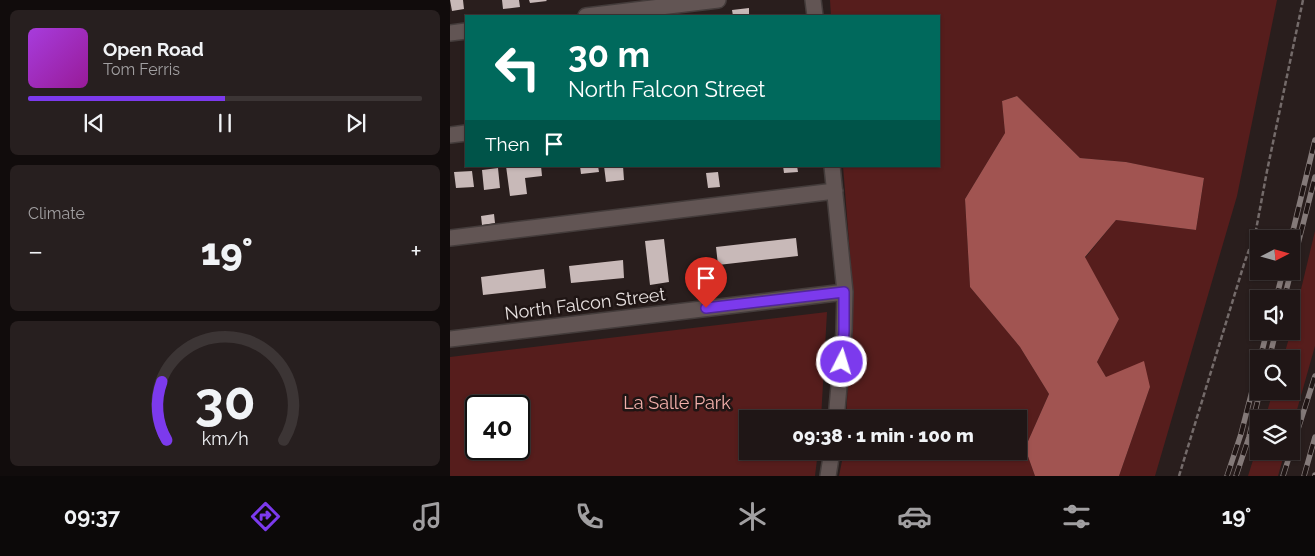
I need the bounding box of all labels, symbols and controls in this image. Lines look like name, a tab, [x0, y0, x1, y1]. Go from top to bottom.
text: 30 m	[568, 34, 650, 75]
icon: left	[485, 35, 550, 100]
text: Open Road	[103, 38, 204, 60]
text: Tom Ferris	[103, 60, 180, 79]
text: North Falcon Street	[568, 76, 765, 102]
icon: previous	[80, 109, 108, 137]
icon: pause	[211, 109, 239, 137]
icon: next	[342, 109, 370, 137]
icon: arrive	[540, 130, 568, 158]
text: Then	[485, 133, 530, 155]
text: Climate	[28, 204, 85, 223]
text: 19°	[201, 229, 253, 274]
north arrow	[1250, 230, 1300, 280]
map controls	[1250, 230, 1300, 460]
text: −	[28, 235, 43, 268]
text: +	[410, 235, 422, 268]
pin	[685, 257, 727, 308]
icon: arrive	[692, 264, 720, 292]
street label: North Falcon Street	[504, 283, 666, 324]
button: sound	[1250, 290, 1300, 340]
position arrow	[815, 335, 867, 387]
button: search	[1250, 350, 1300, 400]
text: 30	[195, 370, 255, 431]
park label: La Salle Park	[623, 392, 731, 413]
speed limit sign: 40	[465, 395, 530, 460]
button: layers	[1250, 410, 1300, 460]
text: 09:38 · 1 min · 100 m	[792, 424, 974, 446]
text: km/h	[201, 428, 249, 449]
icon: directions	[248, 499, 283, 534]
icon: music	[410, 499, 445, 534]
icon: phone	[572, 499, 607, 534]
icon: climate	[735, 499, 770, 534]
icon: car	[897, 499, 932, 534]
icon: filters	[1059, 499, 1094, 534]
text: 09:37	[64, 503, 120, 529]
text: 19°	[1222, 503, 1251, 529]

